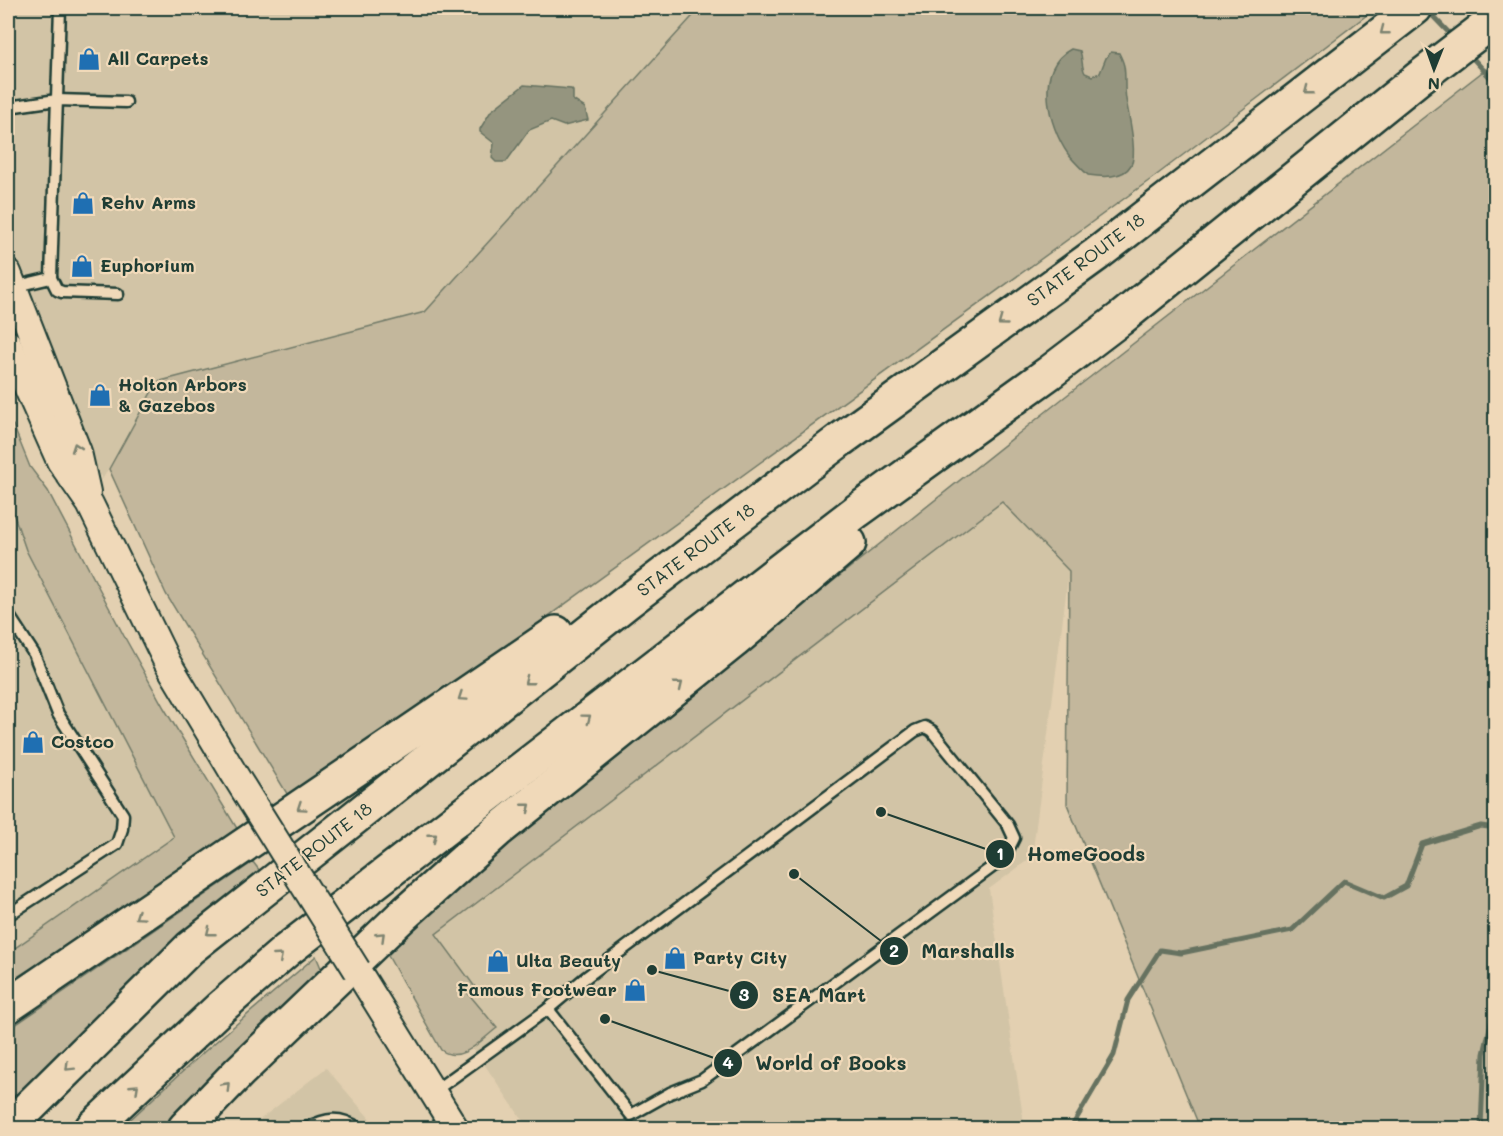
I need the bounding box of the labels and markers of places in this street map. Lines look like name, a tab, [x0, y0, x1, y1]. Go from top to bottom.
shop icon: All Carpets	[76, 46, 102, 72]
place label: All Carpets	[107, 46, 209, 70]
shop icon: Rehv Arms	[70, 190, 96, 216]
place label: Rehv Arms	[101, 190, 196, 214]
shop icon: Euphorium	[69, 253, 95, 279]
place label: Euphorium	[100, 253, 195, 277]
place label: Holton Arbors & Gazebos	[118, 372, 247, 417]
shop icon: Holton Arbors & Gazebos	[87, 382, 113, 408]
shop icon: Costco	[20, 729, 46, 755]
place label: Costco	[51, 729, 114, 753]
callout: HomeGoods	[985, 835, 1158, 873]
callout: Marshalls	[879, 932, 1027, 970]
shop icon: Party City	[662, 945, 688, 971]
place label: Party City	[693, 945, 787, 969]
shop icon: Ulta Beauty	[485, 948, 511, 974]
place label: Ulta Beauty	[516, 948, 621, 972]
callout: SEA Mart	[729, 976, 878, 1014]
place label: Famous Footwear	[457, 977, 617, 1001]
shop icon: Famous Footwear	[622, 977, 648, 1003]
callout: World of Books	[713, 1044, 919, 1082]

